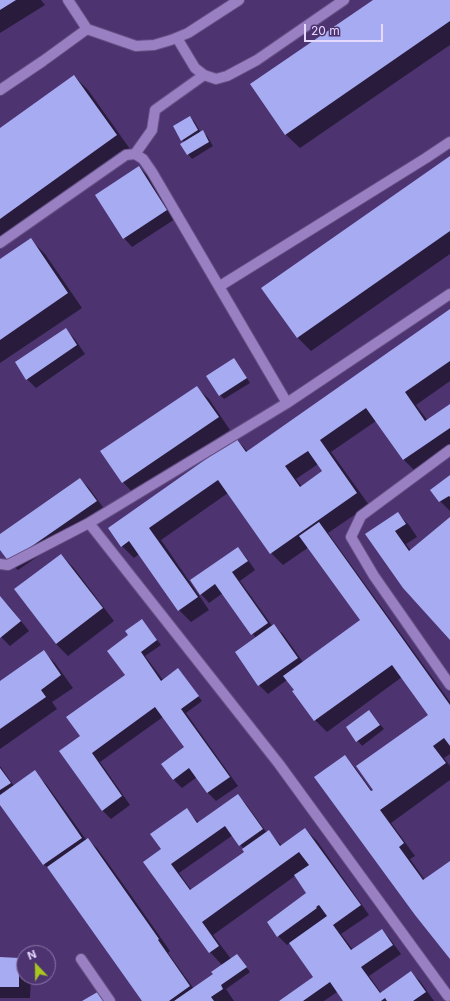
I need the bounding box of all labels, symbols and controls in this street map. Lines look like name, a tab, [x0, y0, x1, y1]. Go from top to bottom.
scale bar	[306, 16, 385, 42]
text: 20 m	[311, 23, 340, 38]
north arrow	[16, 945, 56, 985]
text: N	[25, 947, 38, 963]

